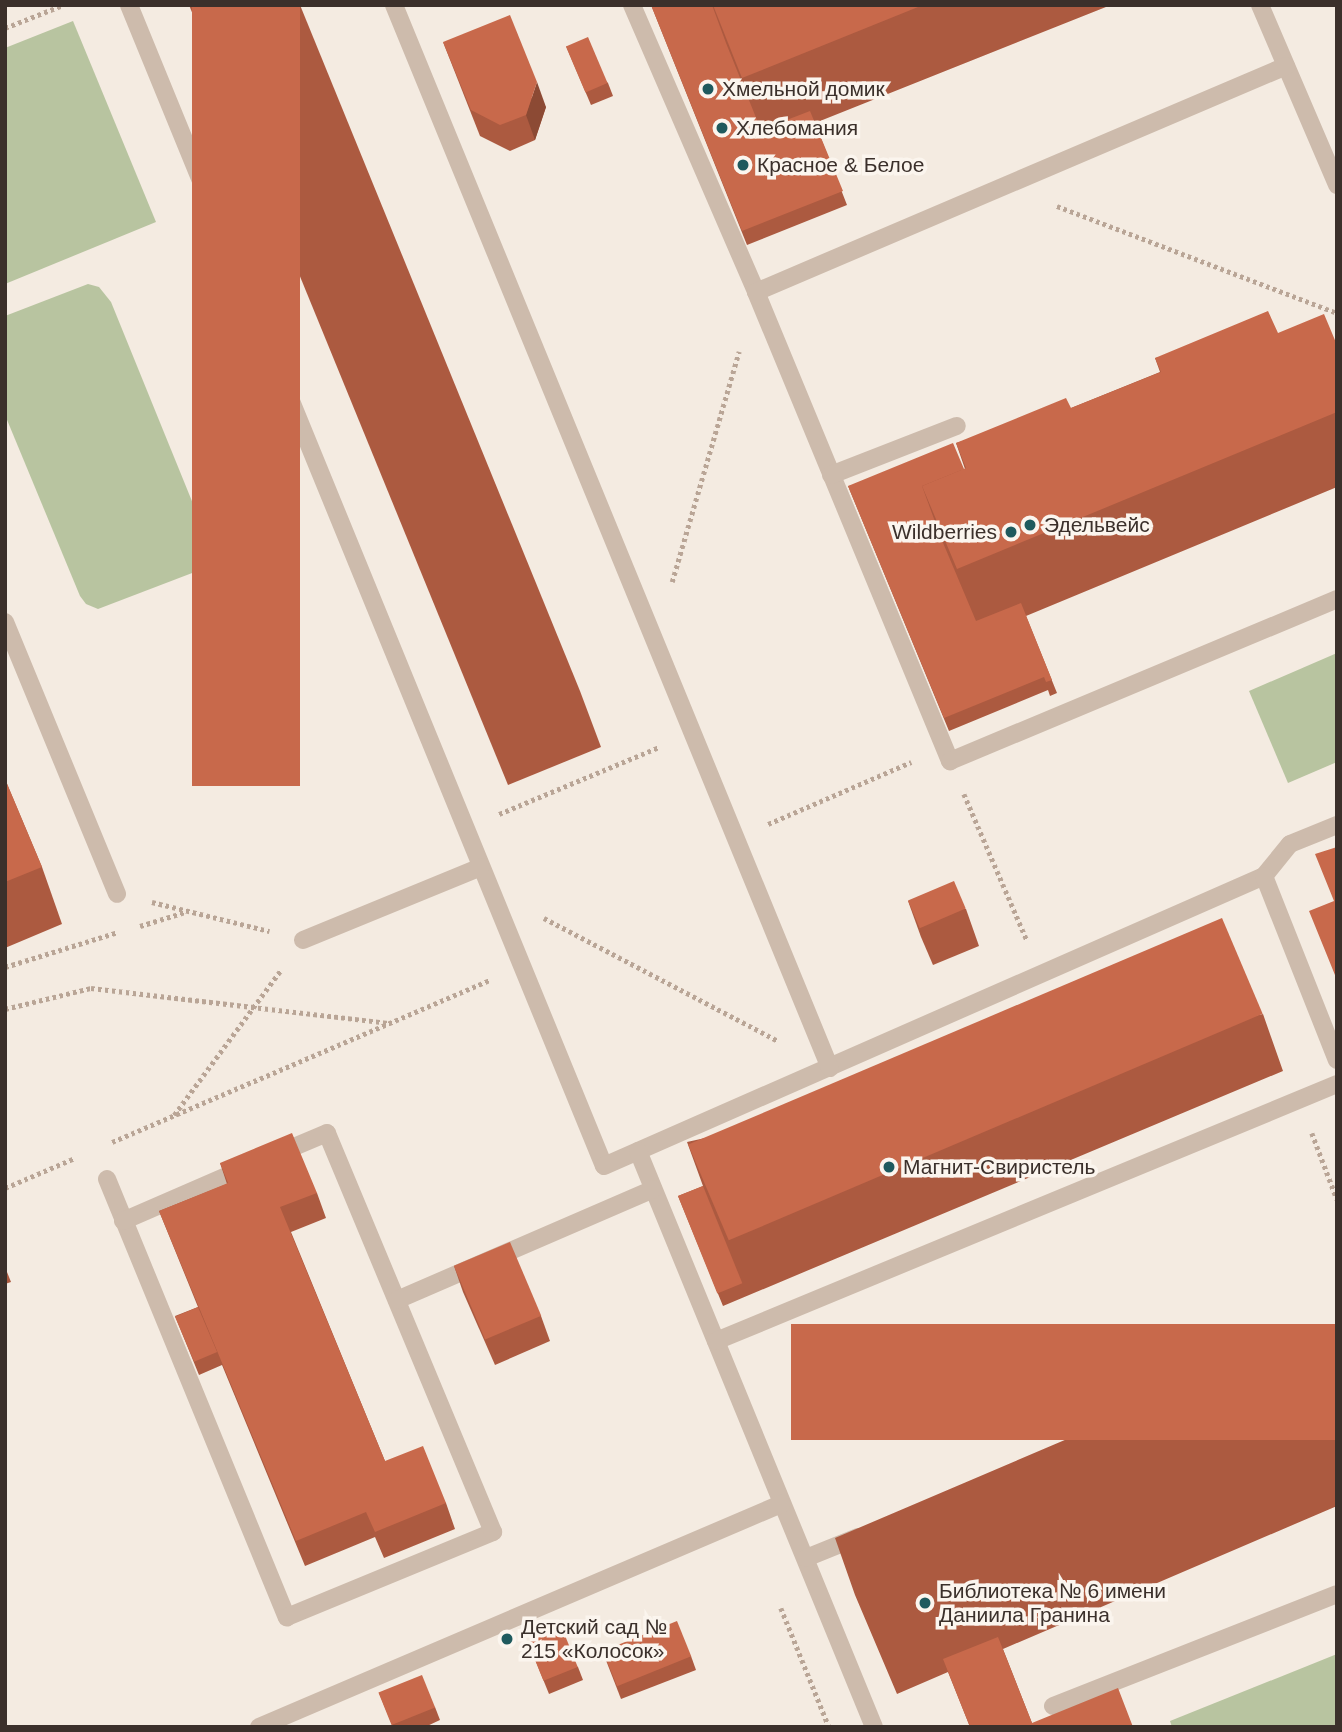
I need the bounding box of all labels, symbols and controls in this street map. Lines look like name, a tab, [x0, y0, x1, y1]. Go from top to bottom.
place label: Хмельной домик	[722, 76, 885, 102]
marker: Хмельной домик	[700, 81, 716, 97]
place label: Хлебомания	[736, 115, 858, 141]
marker: Хлебомания	[714, 120, 730, 136]
place label: Красное & Белое	[757, 152, 924, 178]
marker: Красное & Белое	[735, 157, 751, 173]
place label: Эдельвейс	[1044, 512, 1150, 538]
marker: Эдельвейс	[1022, 517, 1038, 533]
place label: Wildberries	[892, 519, 997, 545]
marker: Wildberries	[1003, 524, 1019, 540]
place label: Магнит-Свиристель	[903, 1154, 1096, 1180]
marker: Магнит-Свиристель	[881, 1159, 897, 1175]
place label: Библиотека № 6 имени Даниила Гранина	[939, 1578, 1166, 1628]
marker: Библиотека № 6 имени Даниила Гранина	[917, 1595, 933, 1611]
place label: Детский сад № 215 «Колосок»	[521, 1614, 667, 1664]
marker: Детский сад № 215 «Колосок»	[499, 1631, 515, 1647]

